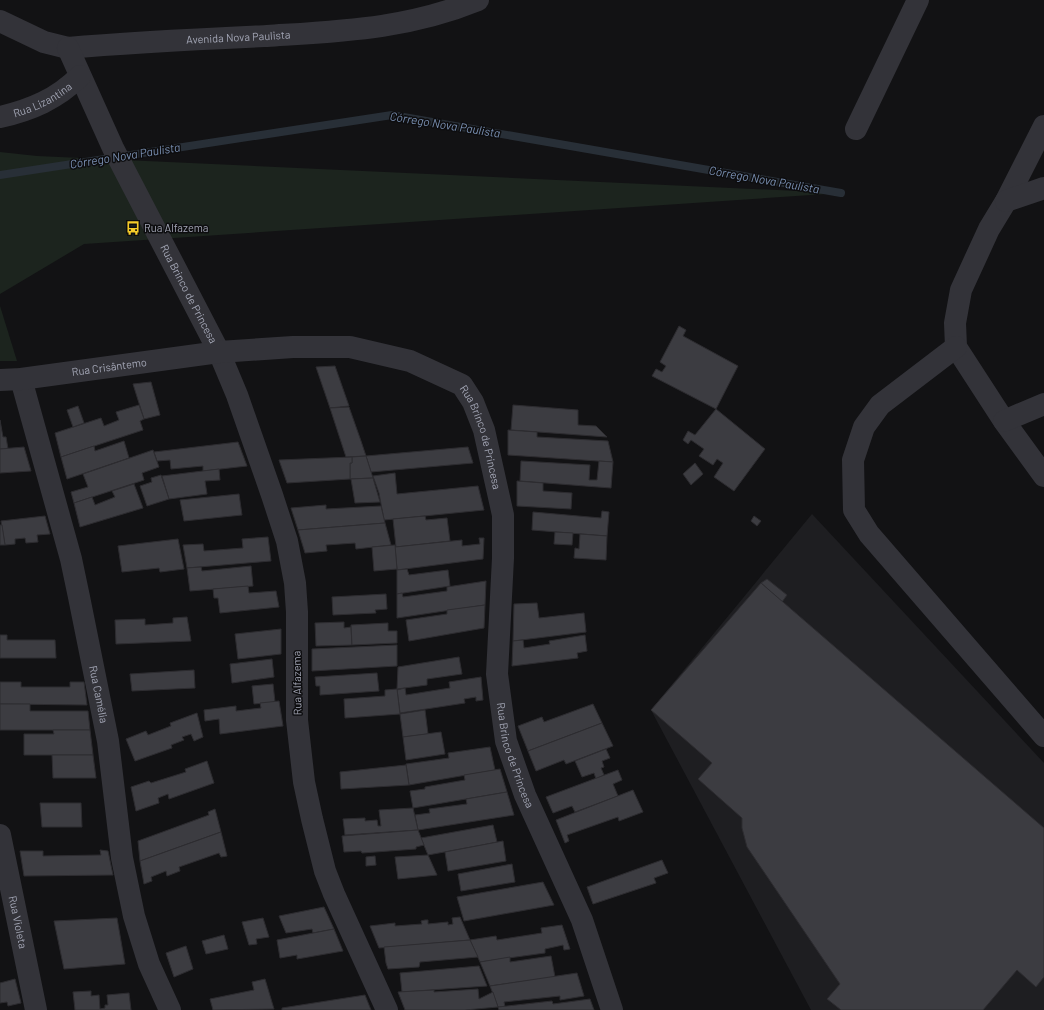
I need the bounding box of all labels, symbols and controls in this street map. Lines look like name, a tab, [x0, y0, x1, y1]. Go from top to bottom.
street label: Avenida Nova Paulista	[186, 28, 291, 46]
street label: Rua Lizantina	[11, 79, 74, 119]
water label: Córrego Nova Paulista	[389, 108, 502, 140]
water label: Córrego Nova Paulista	[68, 139, 181, 171]
water label: Córrego Nova Paulista	[708, 162, 820, 196]
bus stop icon: Rua Alfazema	[125, 220, 141, 236]
place label: Rua Alfazema	[144, 221, 208, 234]
street label: Rua Brinco de Princesa	[158, 242, 220, 345]
street label: Rua Crisântemo	[71, 355, 147, 378]
street label: Rua Brinco de Princesa	[458, 382, 504, 490]
street label: Rua Alfazema	[289, 651, 304, 715]
street label: Rua Camélia	[87, 664, 111, 724]
street label: Rua Brinco de Princesa	[495, 702, 537, 810]
street label: Rua Violeta	[7, 894, 30, 950]

